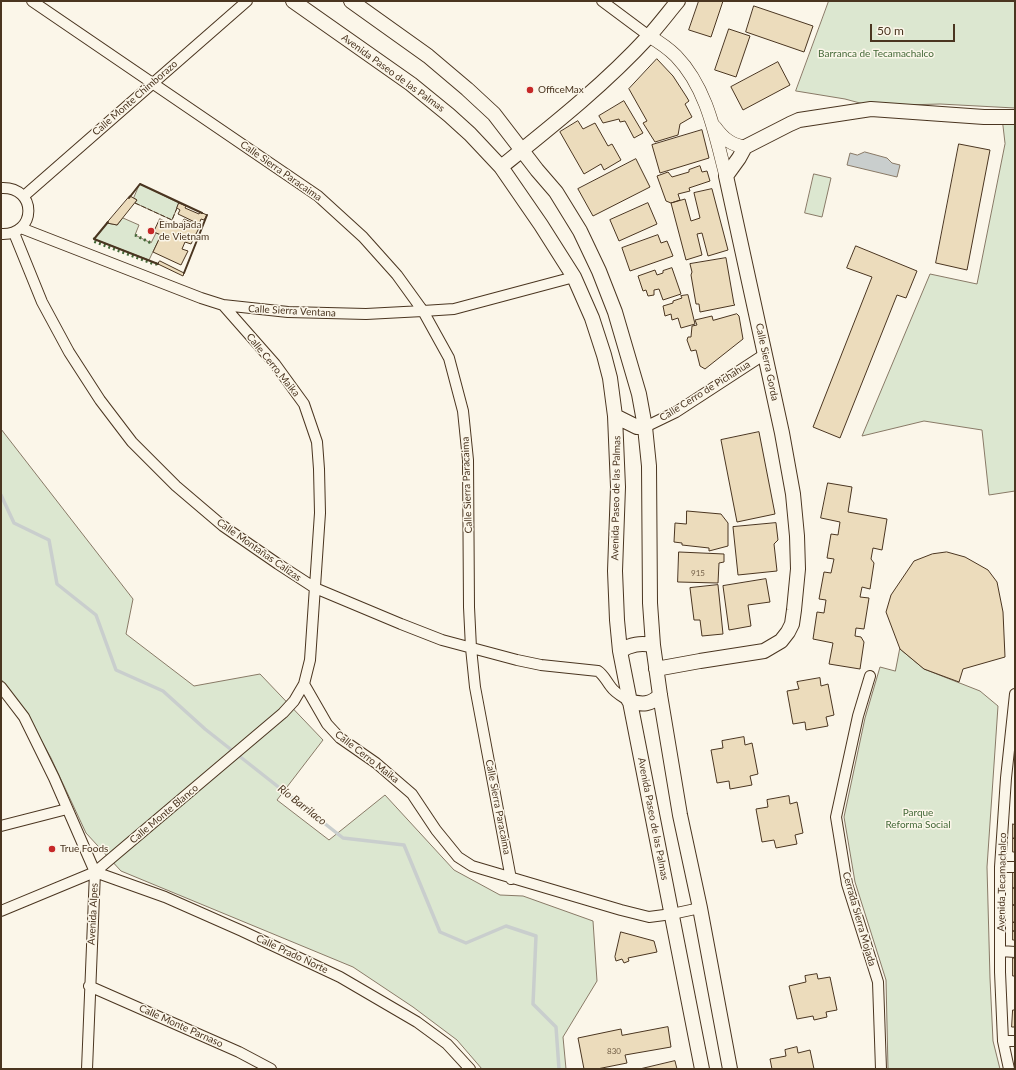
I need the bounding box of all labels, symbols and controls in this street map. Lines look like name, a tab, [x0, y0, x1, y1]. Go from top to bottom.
scale bar	[872, 16, 957, 42]
text: 50 m	[877, 23, 904, 38]
street label: Avenida Paseo de las Palmas	[339, 31, 447, 115]
park label: Barranca de Tecamachalco	[818, 48, 934, 60]
street label: Calle Monte Chimborazo	[90, 58, 180, 138]
place label: OfficeMax	[538, 84, 584, 96]
marker: OfficeMax	[525, 85, 535, 95]
street label: Calle Sierra Paracaima	[238, 138, 324, 204]
place label: Embajada de Vietnam	[159, 219, 209, 242]
marker: Embajada de Vietnam	[146, 226, 156, 236]
street label: Calle Sierra Ventana	[248, 303, 336, 319]
street label: Calle Sierra Gorda	[753, 322, 781, 402]
street label: Calle Cerro Maika	[244, 331, 302, 399]
street label: Calle Cerro de Pichahua	[657, 358, 753, 424]
street label: Calle Sierra Paracaima	[459, 436, 475, 534]
street label: Avenida Paseo de las Palmas	[609, 436, 623, 560]
street label: Calle Montañas Calizas	[214, 516, 304, 584]
house number: 915	[691, 568, 705, 578]
street label: Calle Cerro Maika	[333, 728, 401, 786]
street label: Avenida Paseo de las Palmas	[635, 757, 671, 881]
street label: Calle Sierra Paracaima	[483, 758, 513, 856]
street label: Calle Monte Blanco	[127, 782, 201, 846]
water label: Río Barrilaco	[275, 782, 329, 828]
park label: Parque Reforma Social	[885, 807, 951, 830]
street label: Avenida Tecamachalco	[995, 833, 1009, 931]
place label: True Foods	[60, 843, 108, 855]
marker: True Foods	[47, 844, 57, 854]
street label: Cerrada Sierra Mojada	[840, 870, 878, 968]
street label: Avenida Alpes	[85, 883, 101, 945]
street label: Calle Prado Norte	[254, 932, 330, 976]
street label: Calle Monte Parnaso	[137, 1002, 225, 1050]
house number: 830	[607, 1046, 621, 1056]

